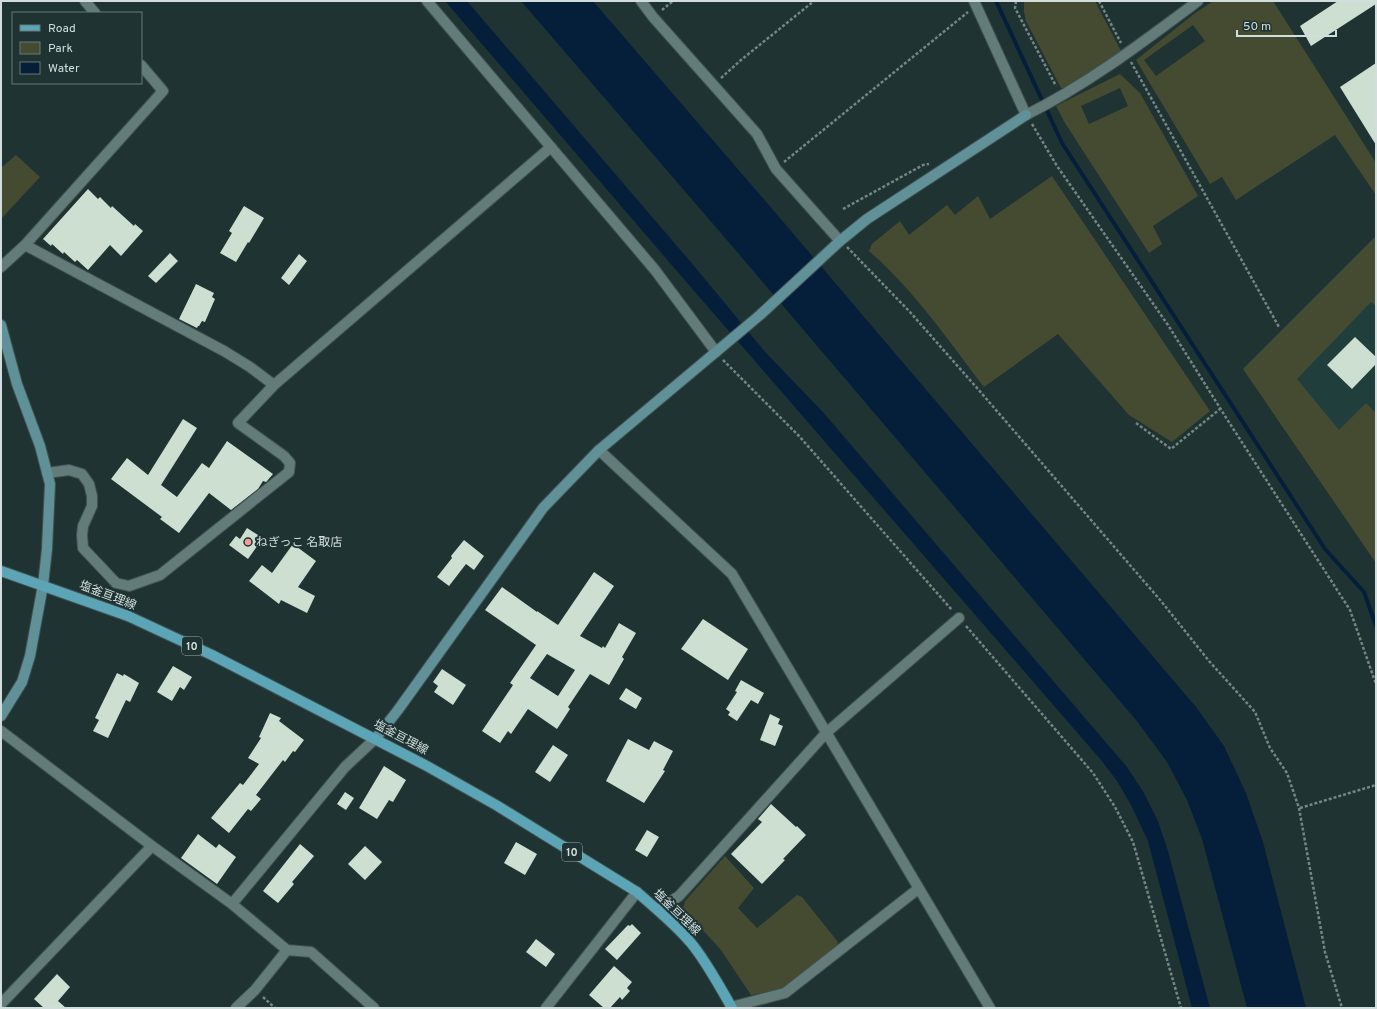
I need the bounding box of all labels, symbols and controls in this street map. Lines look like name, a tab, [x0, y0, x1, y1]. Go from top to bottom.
legend	[12, 12, 142, 84]
scale bar	[1237, 12, 1336, 38]
text: 50 m	[1243, 19, 1271, 35]
text: Road	[48, 21, 76, 37]
text: Park	[48, 41, 73, 57]
text: Water	[48, 61, 80, 77]
place label: ねぎっこ 名取店	[256, 535, 342, 551]
marker: ねぎっこ 名取店	[243, 537, 253, 547]
street label: 塩釜亘理線	[77, 578, 139, 614]
road number: 10	[182, 637, 202, 655]
street label: 塩釜亘理線	[370, 717, 431, 759]
road number: 10	[562, 843, 582, 861]
street label: 塩釜亘理線	[649, 886, 703, 939]

